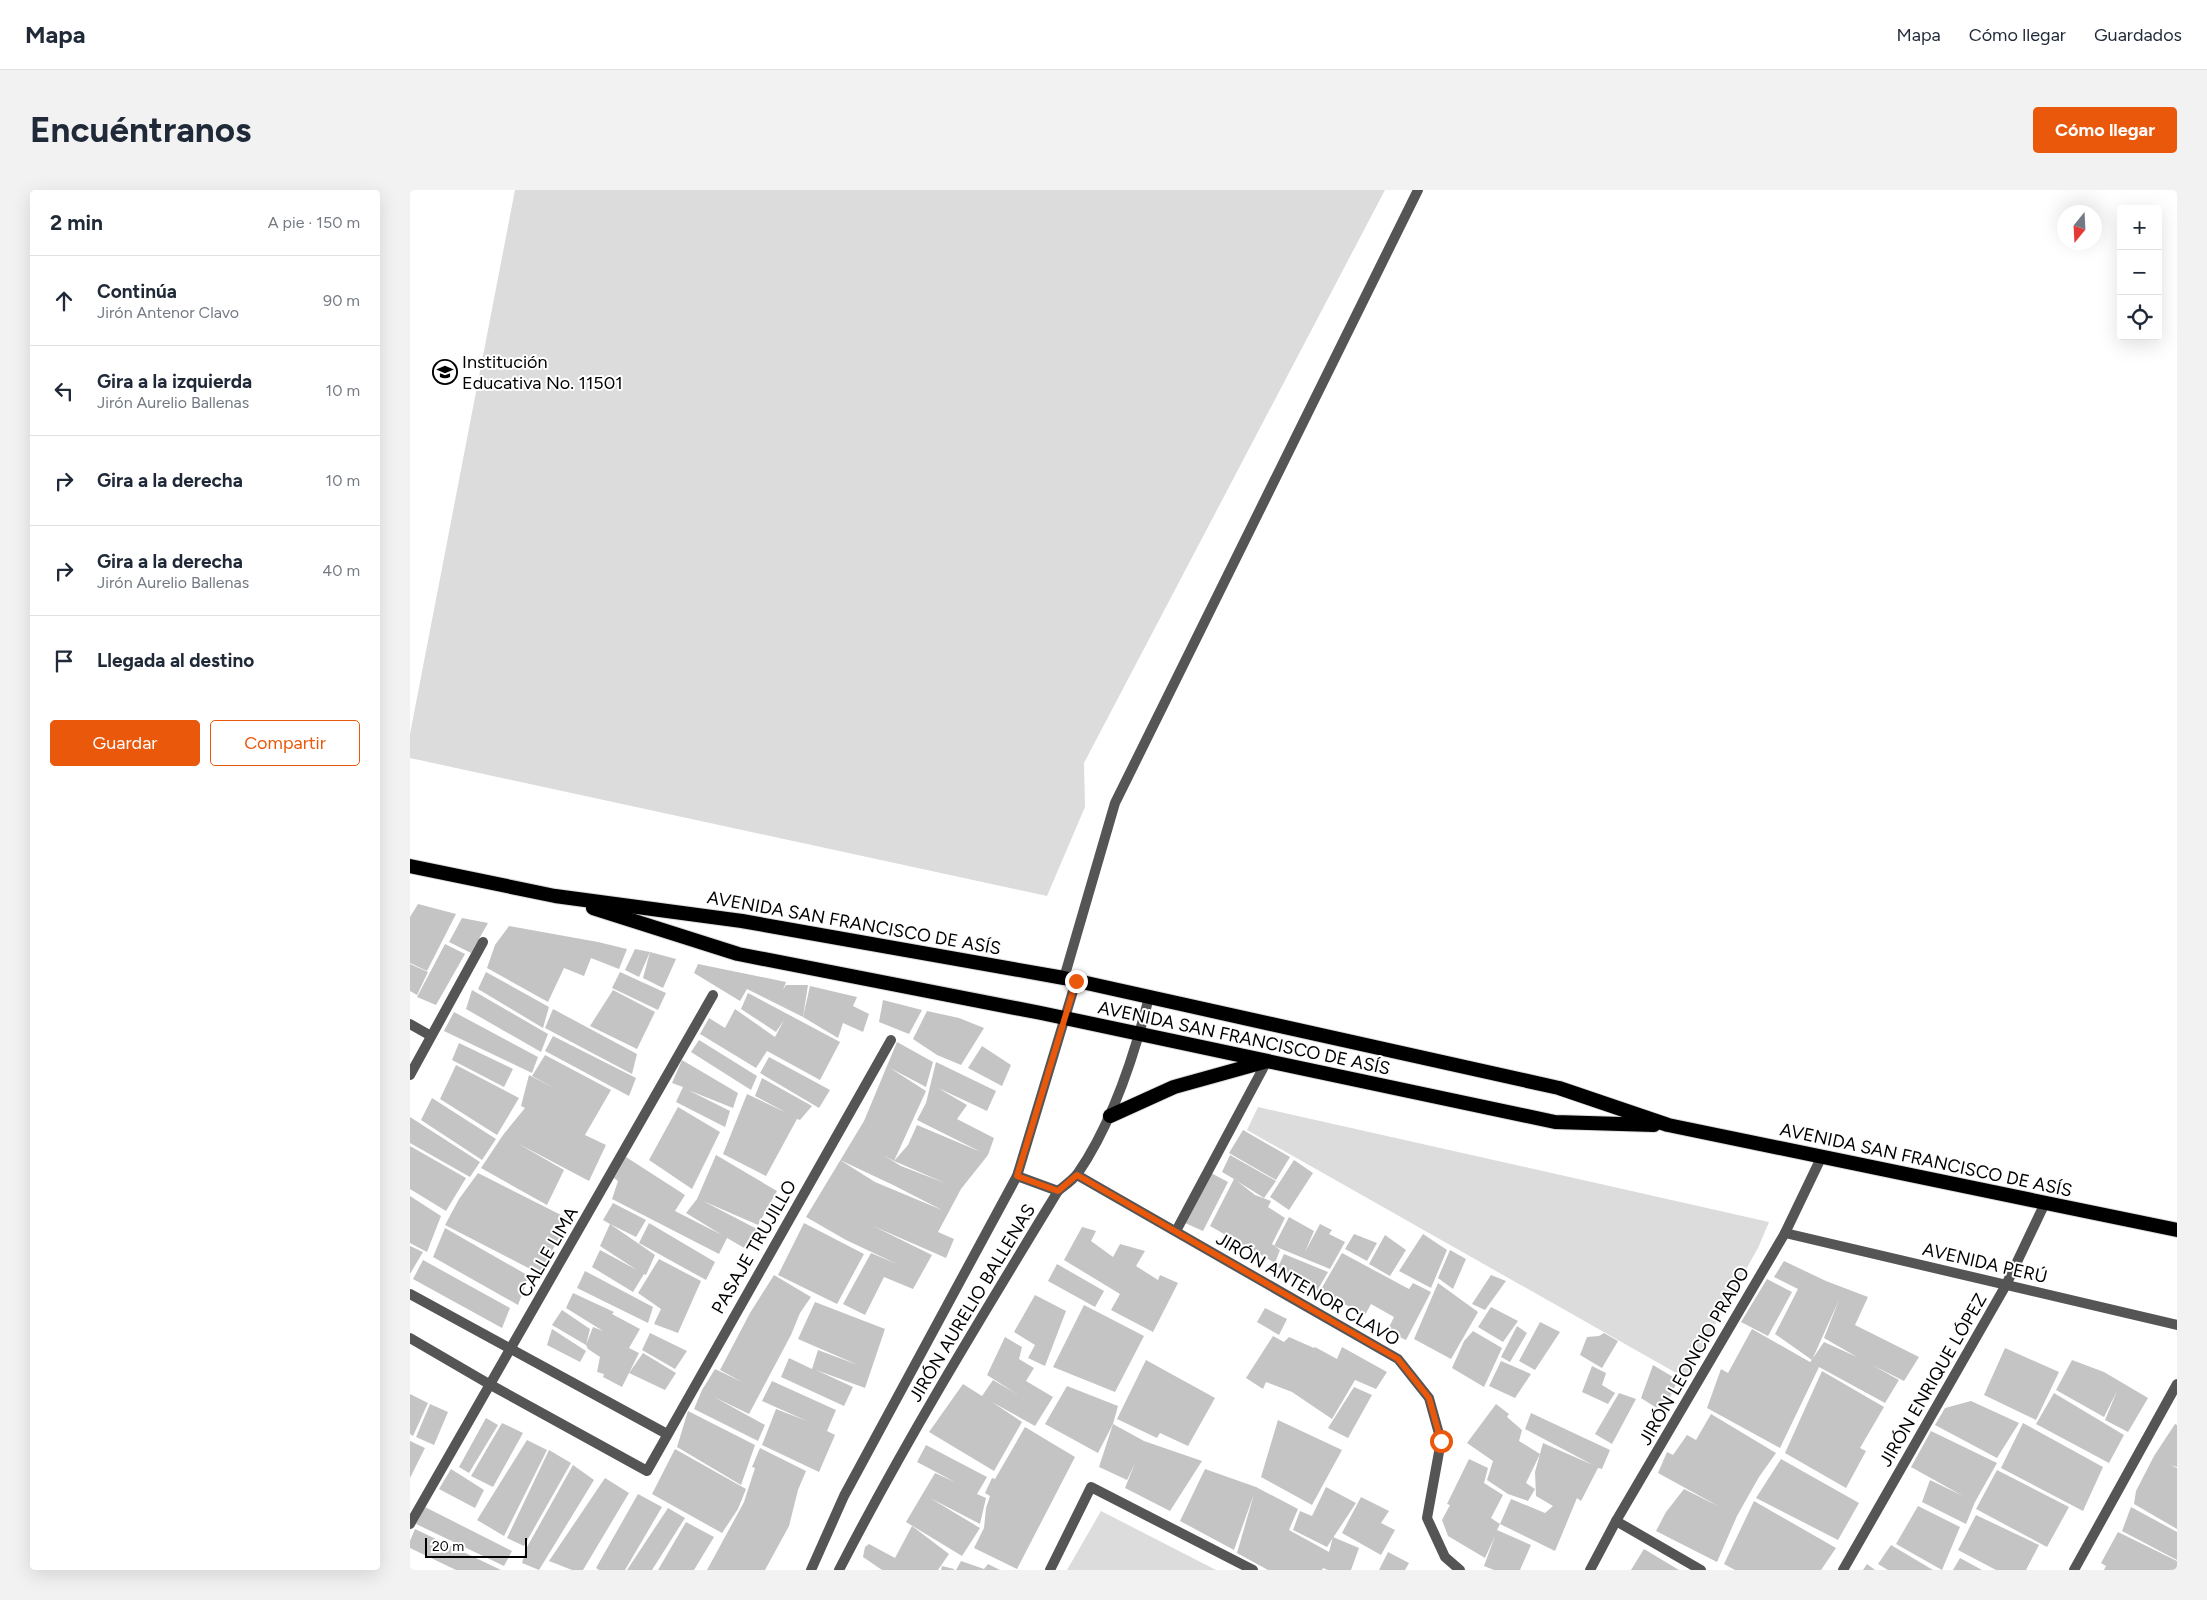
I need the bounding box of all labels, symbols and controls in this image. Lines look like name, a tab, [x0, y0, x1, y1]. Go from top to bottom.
text: Mapa	[25, 20, 86, 49]
text: Mapa	[1896, 24, 1941, 46]
text: Cómo llegar	[1969, 24, 2066, 46]
text: Guardados	[2094, 24, 2182, 46]
button: Cómo llegar	[2033, 107, 2177, 153]
text: Encuéntranos	[30, 109, 251, 151]
north arrow	[2057, 205, 2102, 250]
map controls	[2117, 205, 2162, 340]
button: +	[2117, 205, 2162, 250]
text: 2 min	[50, 210, 103, 235]
text: A pie · 150 m	[268, 213, 360, 232]
button: −	[2117, 250, 2162, 295]
text: Continúa	[97, 280, 177, 303]
icon: ahead	[50, 287, 78, 315]
text: 90 m	[323, 291, 360, 310]
button: locate	[2117, 295, 2162, 340]
text: Jirón Antenor Clavo	[97, 303, 239, 322]
place label: Institución Educativa No. 11501	[462, 351, 623, 394]
school or university icon: Institución Educativa No. 11501	[432, 359, 458, 385]
text: Gira a la izquierda	[97, 370, 252, 393]
icon: left	[50, 377, 78, 405]
text: 10 m	[326, 381, 360, 400]
text: Jirón Aurelio Ballenas	[97, 393, 249, 412]
icon: right	[50, 467, 78, 495]
text: Gira a la derecha	[97, 469, 243, 492]
text: 10 m	[326, 471, 360, 490]
text: Gira a la derecha	[97, 550, 243, 573]
icon: right	[50, 557, 78, 585]
text: 40 m	[322, 561, 360, 580]
text: Jirón Aurelio Ballenas	[97, 573, 249, 592]
icon: arrive	[50, 647, 78, 675]
text: Llegada al destino	[97, 649, 254, 672]
button: Guardar	[50, 720, 200, 766]
button: Compartir	[210, 720, 360, 766]
street label: AVENIDA SAN FRANCISCO DE ASÍS	[705, 886, 1003, 960]
route end	[1065, 970, 1088, 993]
street label: AVENIDA SAN FRANCISCO DE ASÍS	[1096, 996, 1392, 1080]
street label: AVENIDA SAN FRANCISCO DE ASÍS	[1778, 1118, 2074, 1202]
street label: PASAJE TRUJILLO	[707, 1176, 801, 1318]
street label: JIRÓN AURELIO BALLENAS	[904, 1200, 1040, 1406]
street label: CALLE LIMA	[513, 1203, 583, 1301]
street label: JIRÓN ANTENOR CLAVO	[1212, 1227, 1404, 1351]
street label: AVENIDA PERÚ	[1920, 1238, 2050, 1288]
street label: JIRÓN LEONCIO PRADO	[1634, 1263, 1754, 1449]
street label: JIRÓN ENRIQUE LÓPEZ	[1874, 1289, 1992, 1471]
route start	[1430, 1430, 1453, 1453]
scale bar	[425, 1535, 528, 1558]
text: 20 m	[432, 1538, 464, 1555]

